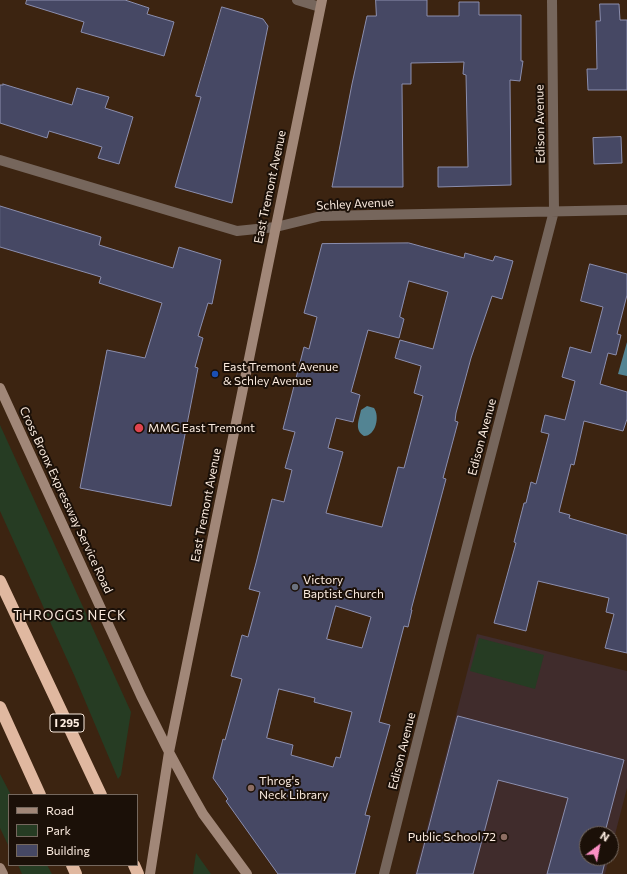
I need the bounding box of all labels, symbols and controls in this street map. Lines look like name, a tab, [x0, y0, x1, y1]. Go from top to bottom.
street label: Edison Avenue	[532, 84, 548, 164]
street label: East Tremont Avenue	[251, 129, 289, 245]
street label: Schley Avenue	[316, 195, 394, 213]
place label: East Tremont Avenue & Schley Avenue	[223, 360, 338, 388]
marker: East Tremont Avenue & Schley Avenue	[210, 369, 220, 379]
street label: Edison Avenue	[465, 397, 499, 477]
street label: Cross Bronx Expressway Service Road	[16, 404, 116, 596]
place label: MMG East Tremont	[148, 421, 255, 435]
marker: MMG East Tremont	[133, 422, 145, 434]
street label: East Tremont Avenue	[188, 447, 224, 563]
place label: Victory Baptist Church	[303, 573, 384, 601]
marker: Victory Baptist Church	[290, 582, 300, 592]
district label: THROGGS NECK	[13, 608, 127, 624]
street label: Edison Avenue	[385, 711, 419, 791]
road number: I 295	[50, 714, 84, 732]
place label: Throg's Neck Library	[259, 774, 328, 802]
marker: Throg's Neck Library	[246, 783, 256, 793]
legend	[8, 794, 138, 866]
text: Road	[46, 803, 74, 817]
text: Park	[46, 823, 71, 837]
north arrow	[579, 826, 619, 866]
text: N	[598, 829, 612, 844]
place label: Public School 72	[408, 830, 496, 844]
marker: Public School 72	[499, 832, 509, 842]
text: Building	[46, 843, 90, 857]

